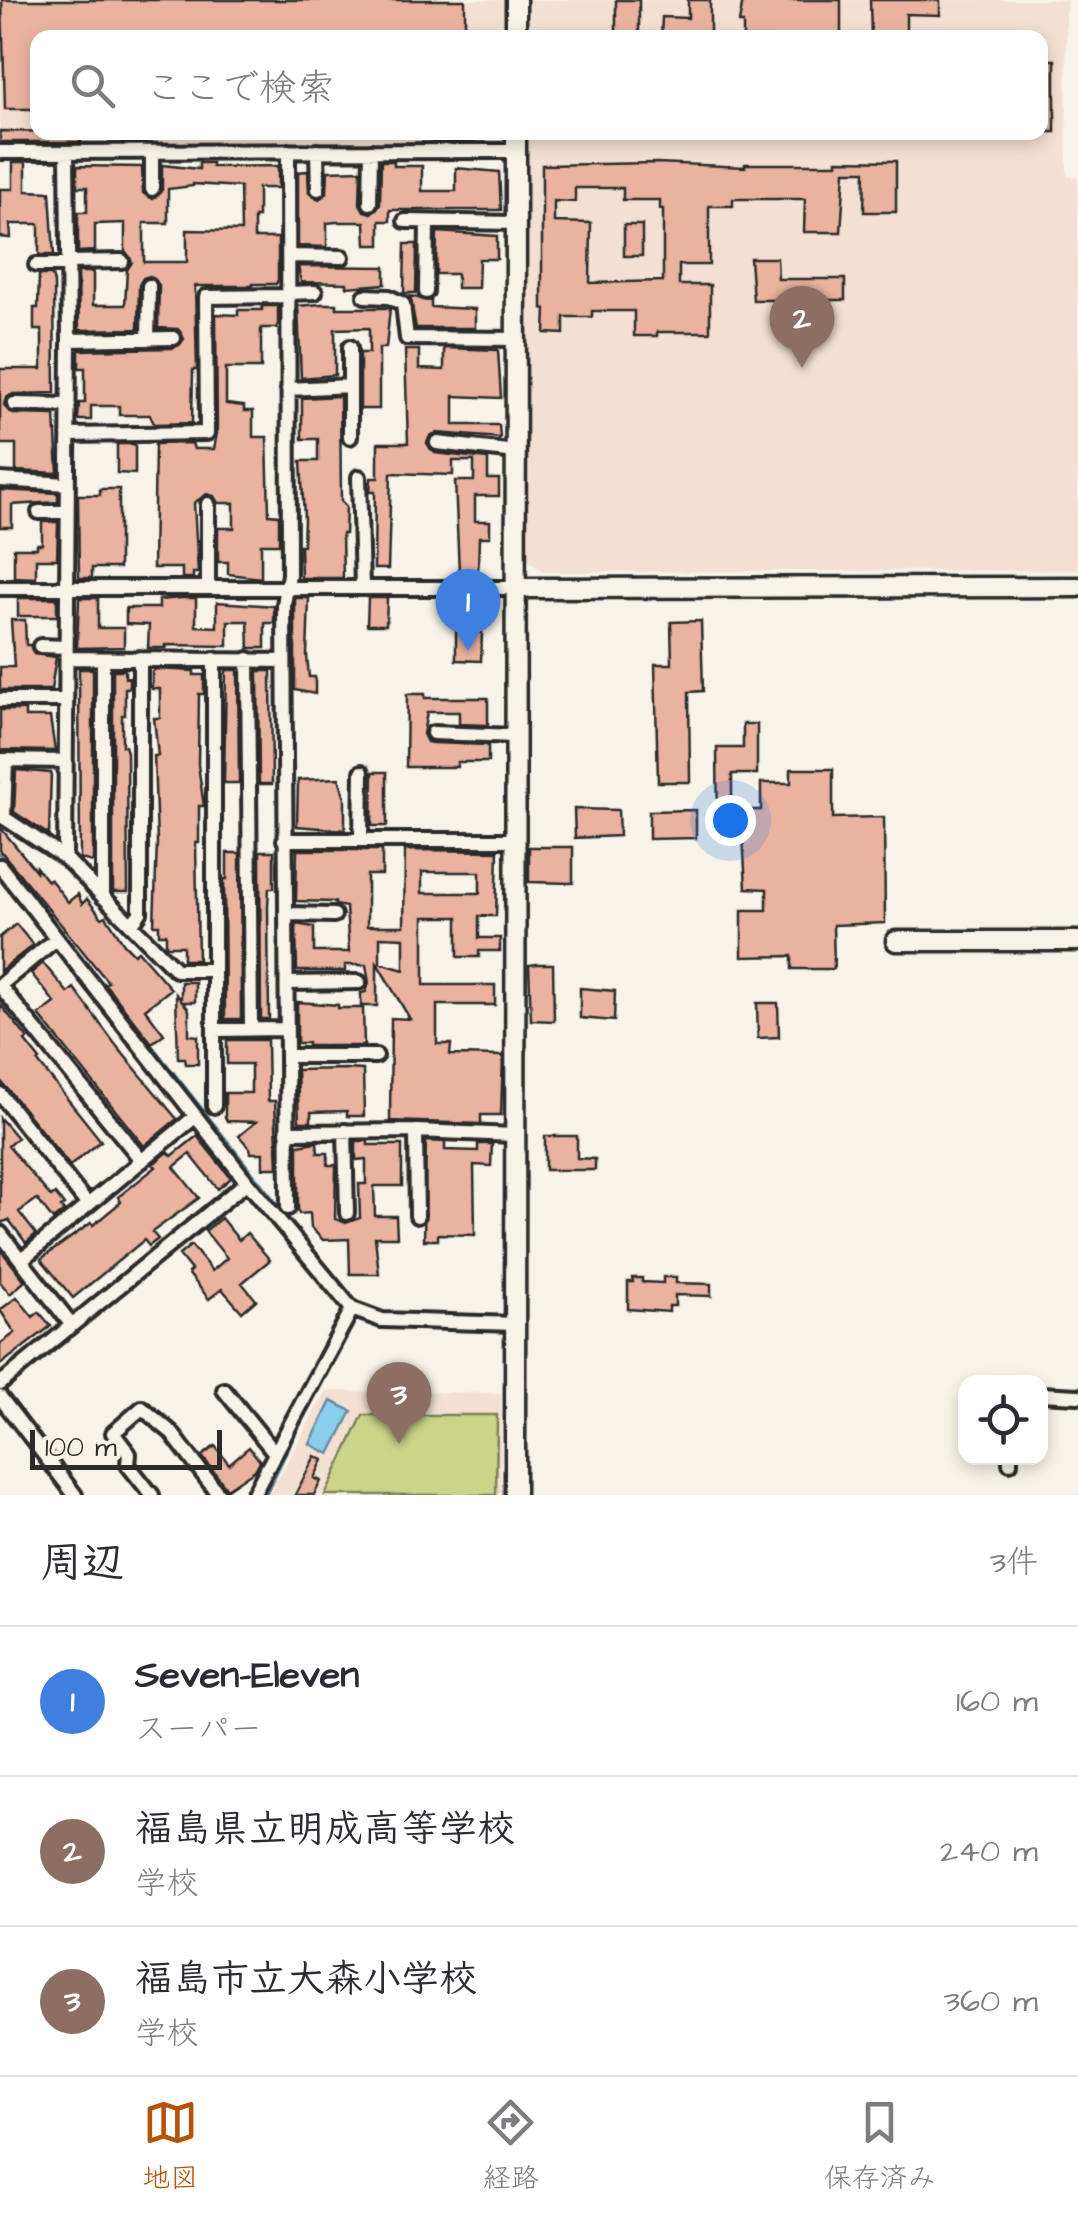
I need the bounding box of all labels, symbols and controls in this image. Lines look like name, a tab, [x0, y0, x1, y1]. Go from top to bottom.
search box	[30, 30, 1048, 140]
icon: search	[65, 58, 120, 113]
text: ここで検索	[145, 63, 335, 115]
pin: 2	[770, 286, 834, 368]
pin: 1	[436, 568, 500, 651]
your location	[705, 795, 756, 846]
pin: 3	[366, 1362, 432, 1444]
map controls	[958, 1375, 1048, 1465]
button: locate	[958, 1375, 1048, 1465]
scale bar	[30, 1425, 222, 1470]
text: 100 m	[45, 1428, 117, 1467]
text: 周辺	[40, 1535, 124, 1593]
text: 3件	[990, 1540, 1038, 1585]
text: Seven-Eleven	[135, 1650, 359, 1702]
text: 1	[70, 1679, 75, 1724]
text: 160 m	[956, 1679, 1038, 1724]
text: スーパー	[135, 1707, 262, 1752]
text: 福島県立明成高等学校	[135, 1804, 515, 1856]
text: 2	[63, 1829, 82, 1874]
text: 240 m	[940, 1829, 1038, 1874]
text: 学校	[135, 1861, 199, 1906]
text: 福島市立大森小学校	[135, 1954, 477, 2006]
text: 3	[64, 1979, 81, 2024]
text: 360 m	[944, 1979, 1038, 2024]
text: 学校	[135, 2011, 199, 2056]
tab: 地図	[142, 2095, 198, 2198]
tab: 経路	[483, 2095, 539, 2198]
tab: 保存済み	[824, 2095, 936, 2198]

